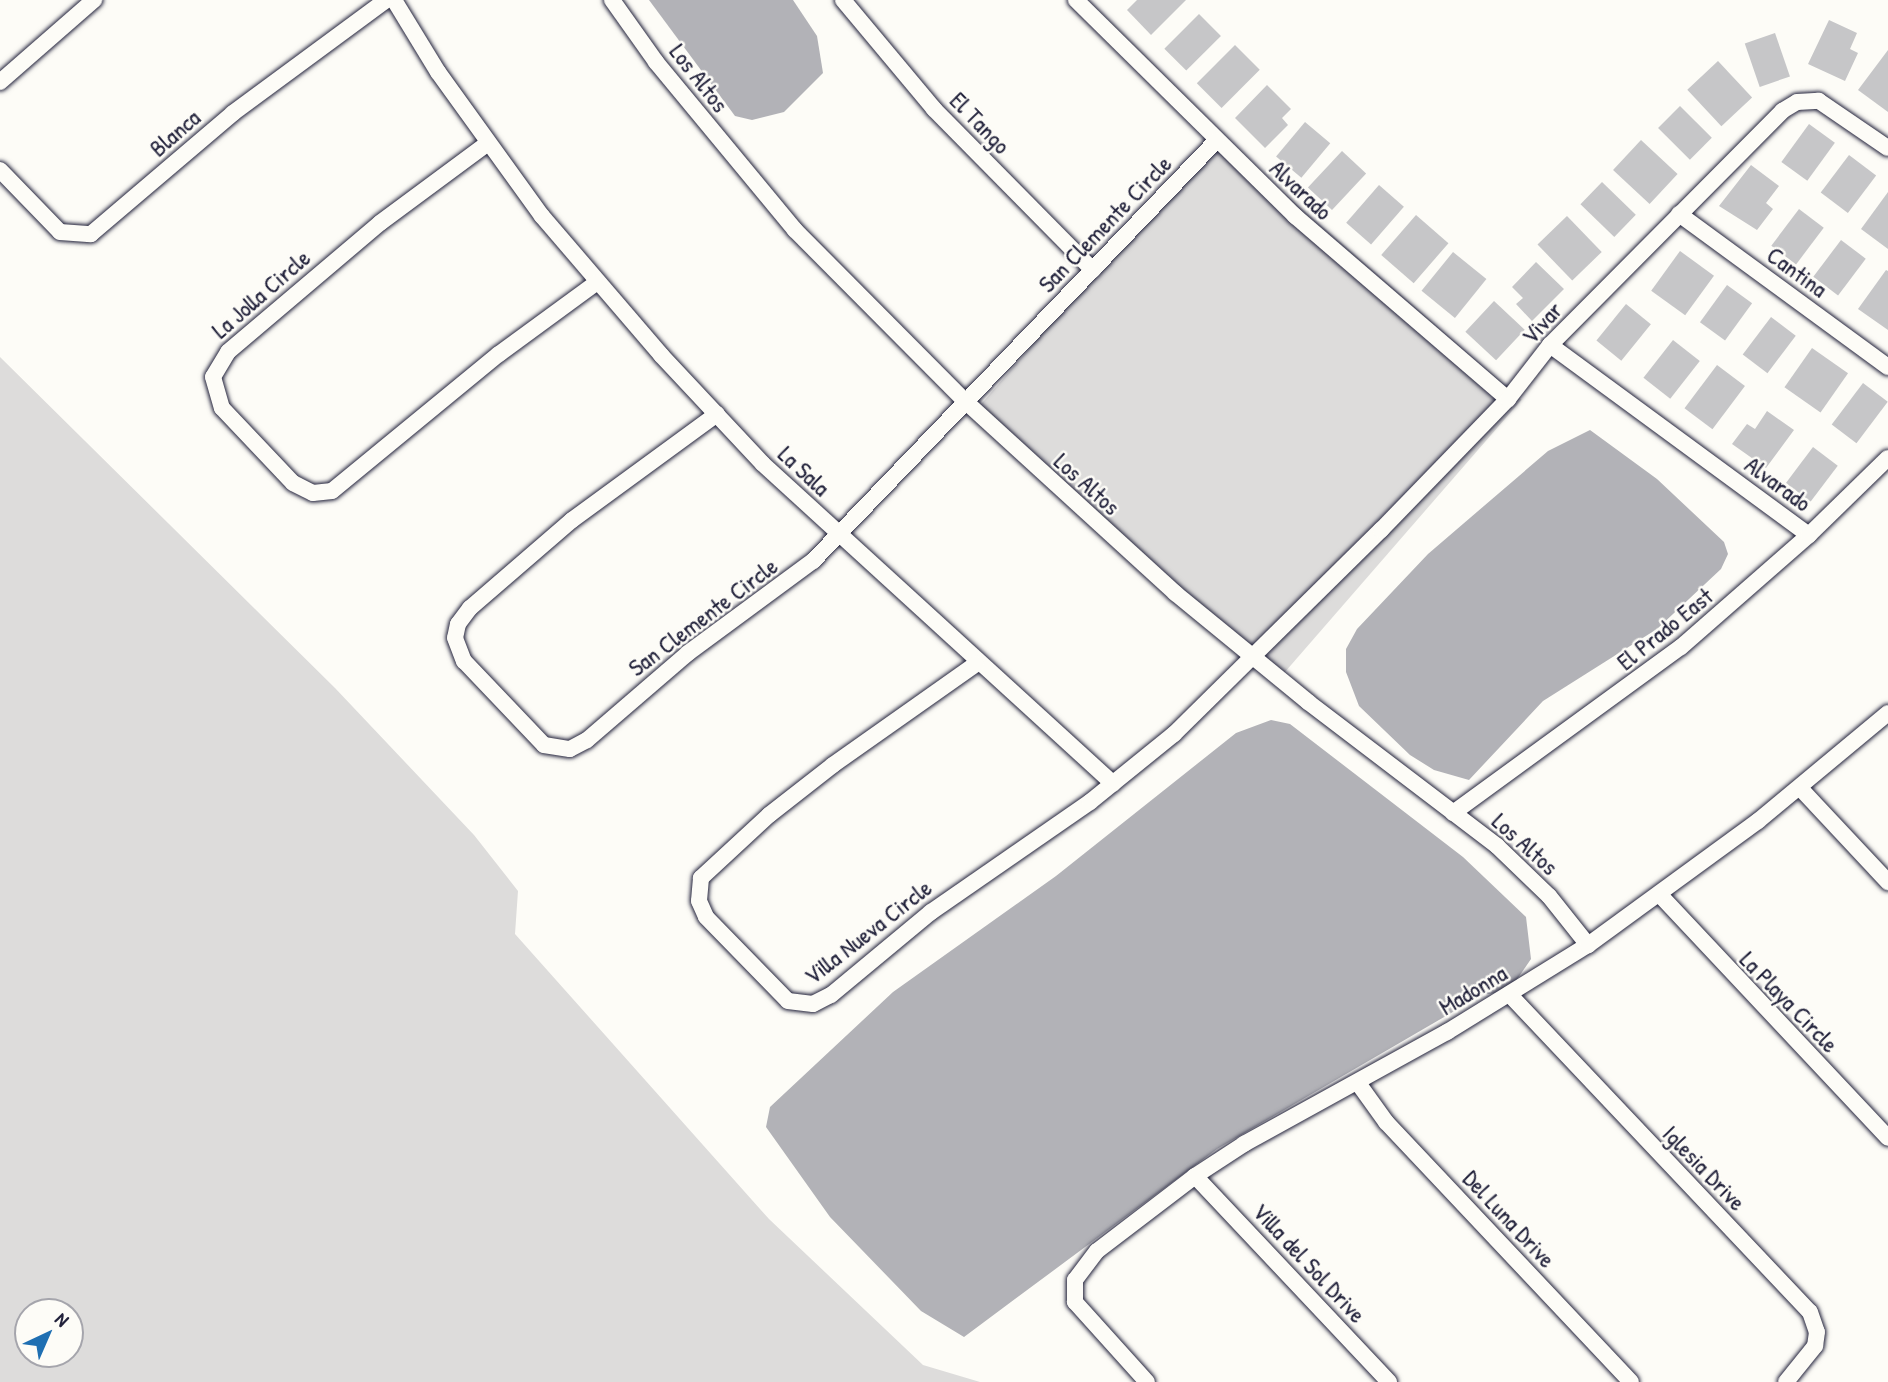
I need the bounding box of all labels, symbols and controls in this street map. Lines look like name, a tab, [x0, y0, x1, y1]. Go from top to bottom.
street label: Los Altos	[663, 38, 735, 118]
street label: El Tango	[944, 86, 1016, 160]
street label: Blanca	[144, 103, 206, 163]
street label: San Clemente Circle	[1032, 150, 1178, 298]
street label: Alvarado	[1264, 154, 1338, 226]
street label: Cantina	[1761, 241, 1833, 303]
street label: La Jolla Circle	[206, 244, 316, 344]
street label: Vivar	[1516, 296, 1568, 350]
street label: La Sala	[772, 440, 836, 502]
street label: Los Altos	[1048, 447, 1126, 521]
street label: Alvarado	[1739, 450, 1817, 518]
street label: San Clemente Circle	[623, 552, 783, 682]
street label: El Prado East	[1611, 582, 1719, 676]
street label: Los Altos	[1486, 807, 1564, 881]
street label: Villa Nueva Circle	[799, 873, 937, 991]
street label: La Playa Circle	[1734, 945, 1844, 1059]
street label: Madonna	[1434, 959, 1512, 1021]
street label: Iglesia Drive	[1656, 1120, 1752, 1216]
street label: Del Luna Drive	[1457, 1164, 1561, 1274]
street label: Villa del Sol Drive	[1246, 1197, 1372, 1329]
north arrow	[14, 1298, 84, 1368]
text: N	[50, 1306, 75, 1332]

